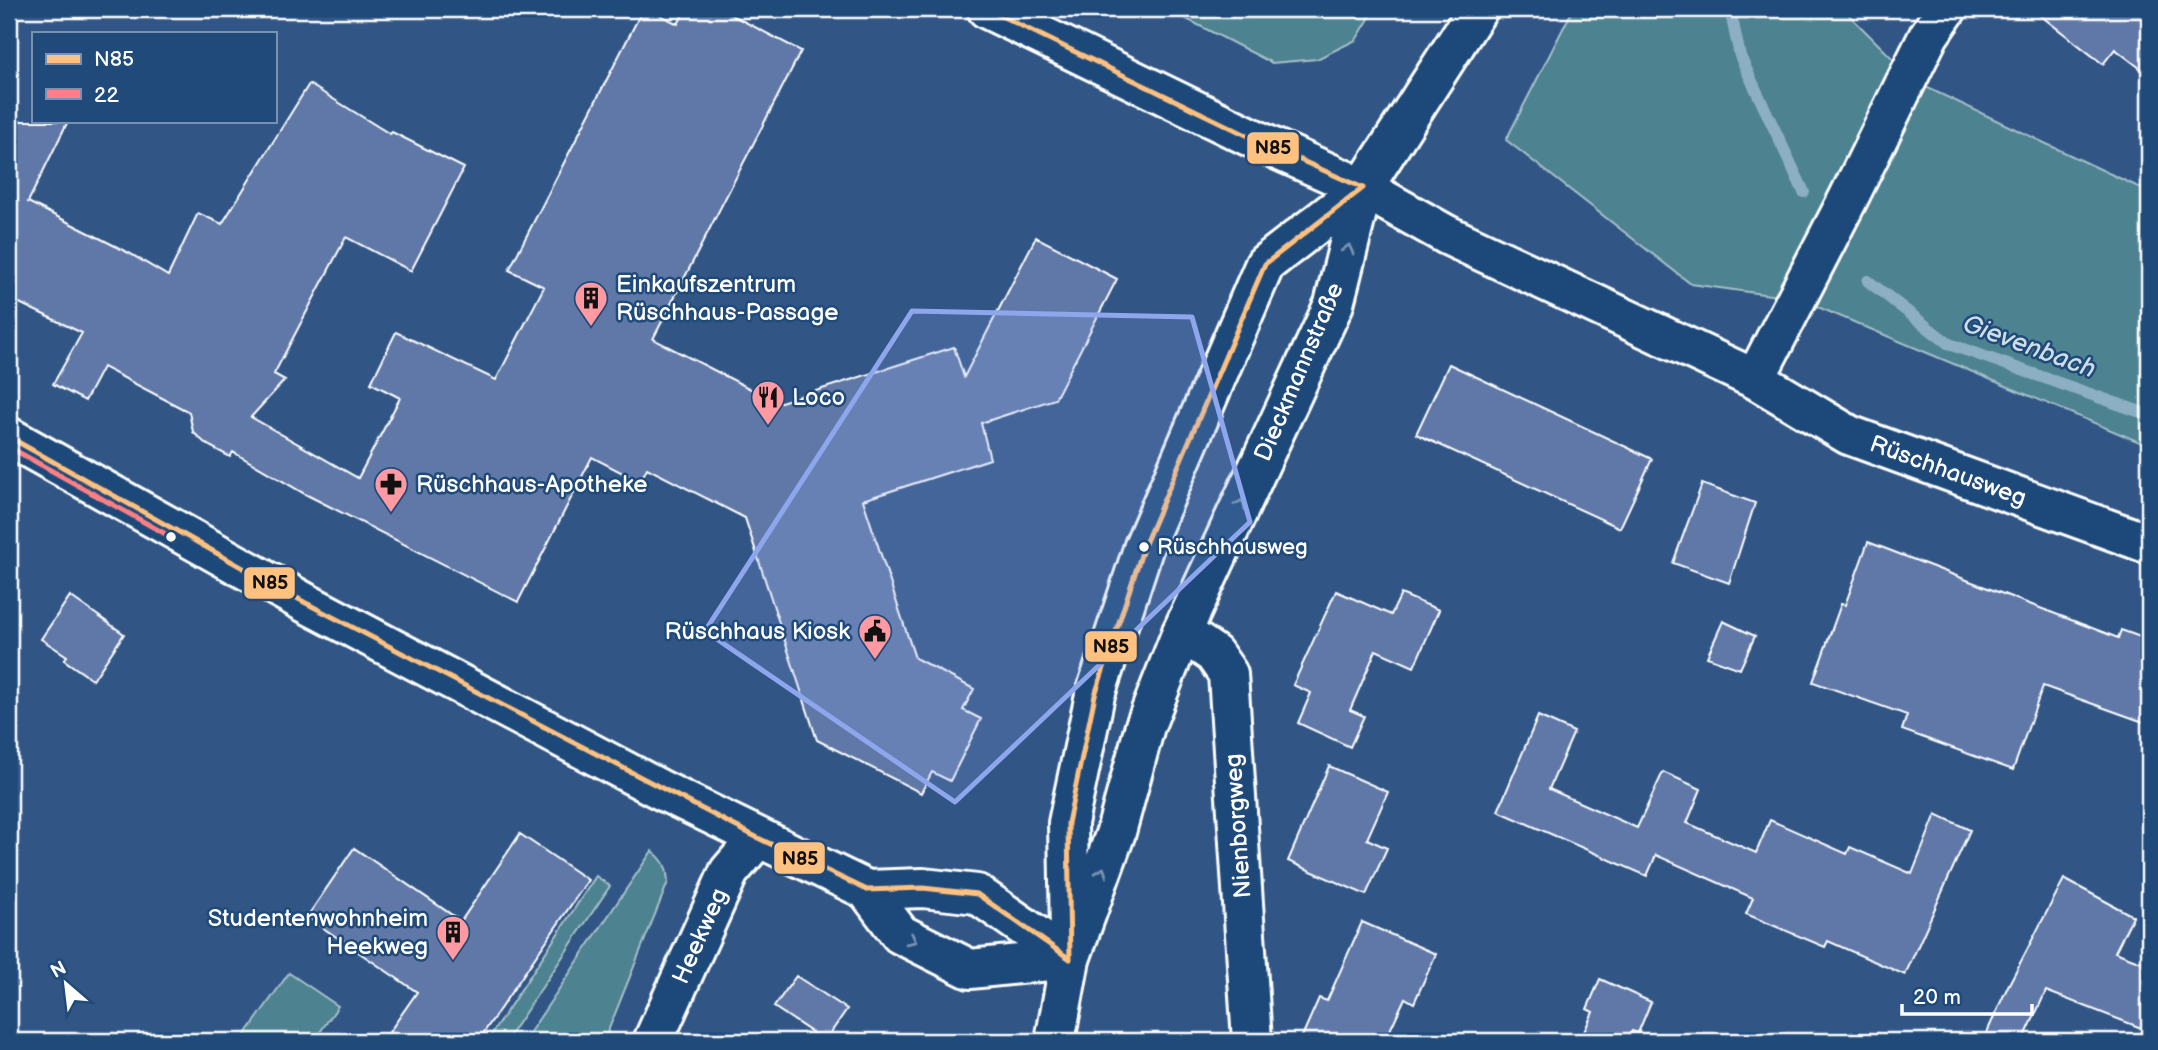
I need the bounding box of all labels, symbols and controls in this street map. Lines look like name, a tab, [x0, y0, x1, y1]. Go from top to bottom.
legend	[32, 32, 276, 122]
text: N85	[94, 47, 134, 72]
text: 22	[94, 83, 119, 108]
line badge: N85	[1246, 131, 1300, 165]
text: N85	[1255, 137, 1291, 160]
one-way arrow	[1340, 243, 1354, 255]
place label: Einkaufszentrum Rüschhaus-Passage	[616, 270, 839, 327]
street label: Dieckmannstraße	[1248, 278, 1350, 466]
building icon: Einkaufszentrum Rüschhaus-Passage	[572, 279, 610, 328]
water label: Gievenbach	[1958, 309, 2100, 385]
restaurant icon: Loco	[749, 378, 787, 427]
place label: Loco	[792, 383, 845, 412]
street label: Rüschhausweg	[1866, 429, 2030, 513]
pharmacy icon: Rüschhaus-Apotheke	[372, 465, 410, 514]
place label: Rüschhaus-Apotheke	[416, 470, 648, 499]
one-way arrow	[1233, 499, 1247, 511]
unlabelled marker	[164, 530, 178, 544]
place label: Rüschhausweg	[1157, 534, 1308, 561]
marker: Rüschhausweg	[1137, 540, 1151, 554]
line badge: N85	[243, 566, 296, 600]
text: N85	[252, 572, 288, 595]
public building icon: Rüschhaus Kiosk	[856, 612, 894, 661]
place label: Rüschhaus Kiosk	[665, 617, 850, 646]
line badge: N85	[1084, 630, 1138, 663]
text: N85	[1093, 636, 1129, 659]
street label: Nienborgweg	[1218, 753, 1258, 899]
line badge: N85	[773, 841, 826, 875]
text: N85	[782, 848, 818, 871]
one-way arrow	[1093, 866, 1107, 878]
street label: Heekweg	[666, 884, 734, 988]
place label: Studentenwohnheim Heekweg	[208, 904, 428, 961]
building icon: Studentenwohnheim Heekweg	[434, 913, 472, 962]
one-way arrow	[905, 932, 917, 945]
north arrow	[32, 948, 102, 1018]
text: N	[47, 957, 70, 984]
scale bar	[1902, 973, 2032, 1017]
text: 20 m	[1913, 985, 1961, 1010]

